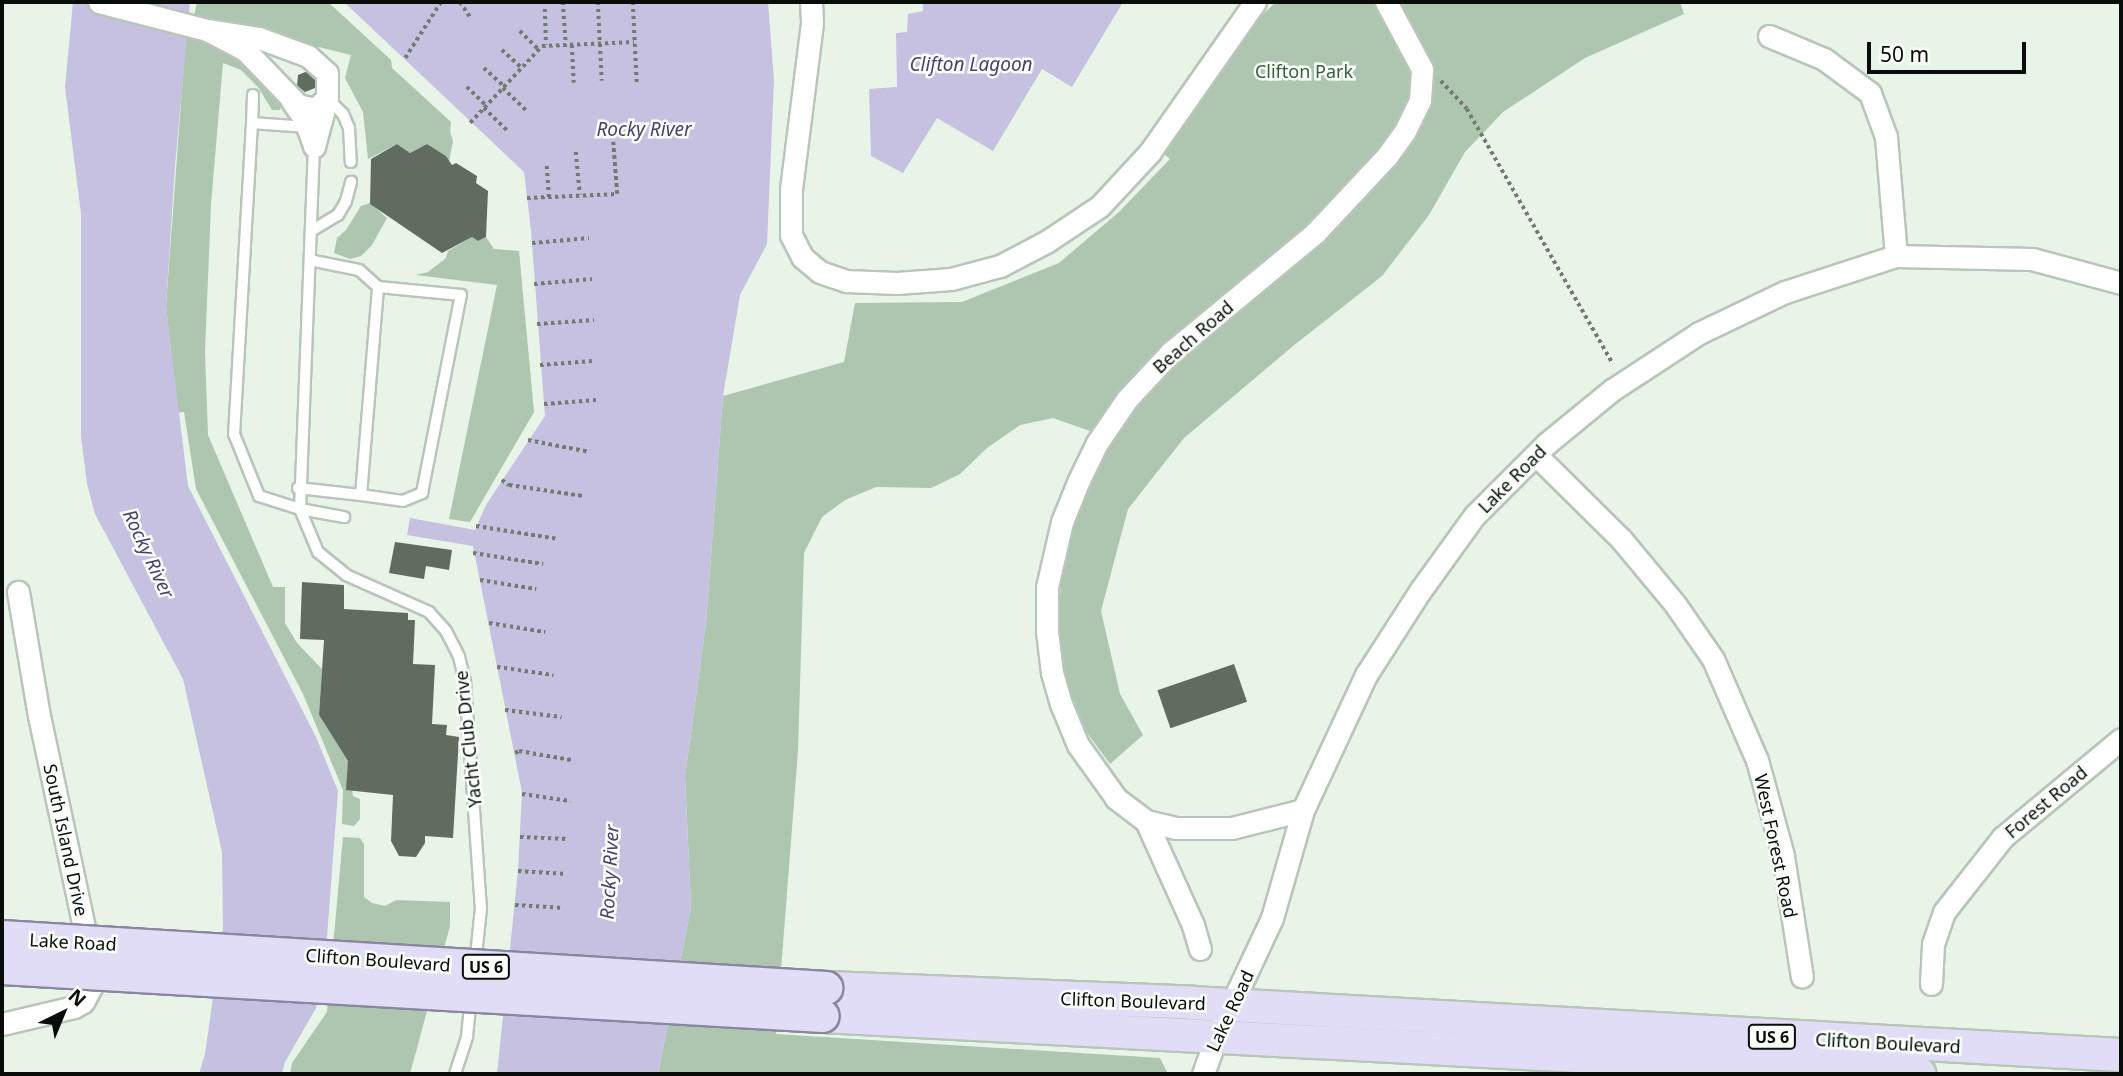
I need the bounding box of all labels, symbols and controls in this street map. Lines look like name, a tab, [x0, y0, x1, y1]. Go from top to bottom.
scale bar	[1871, 28, 2030, 72]
text: 50 m	[1880, 40, 1929, 68]
water label: Clifton Lagoon	[909, 54, 1033, 76]
park label: Clifton Park	[1255, 60, 1353, 82]
water label: Rocky River	[596, 119, 692, 141]
street label: Beach Road	[1148, 296, 1238, 378]
street label: Lake Road	[1474, 441, 1550, 517]
water label: Rocky River	[118, 506, 178, 602]
street label: Yacht Club Drive	[450, 669, 486, 809]
street label: Forest Road	[2001, 761, 2091, 843]
street label: South Island Drive	[39, 762, 93, 918]
street label: West Forest Road	[1750, 772, 1802, 920]
water label: Rocky River	[596, 824, 624, 920]
street label: Lake Road	[29, 929, 117, 955]
street label: Clifton Boulevard	[305, 944, 451, 976]
road number: US 6	[462, 954, 510, 979]
street label: Lake Road	[1202, 967, 1258, 1055]
north arrow	[28, 978, 98, 1048]
text: N	[63, 983, 92, 1012]
street label: Clifton Boulevard	[1060, 988, 1206, 1014]
road number: US 6	[1748, 1024, 1796, 1050]
street label: Clifton Boulevard	[1815, 1028, 1961, 1058]

